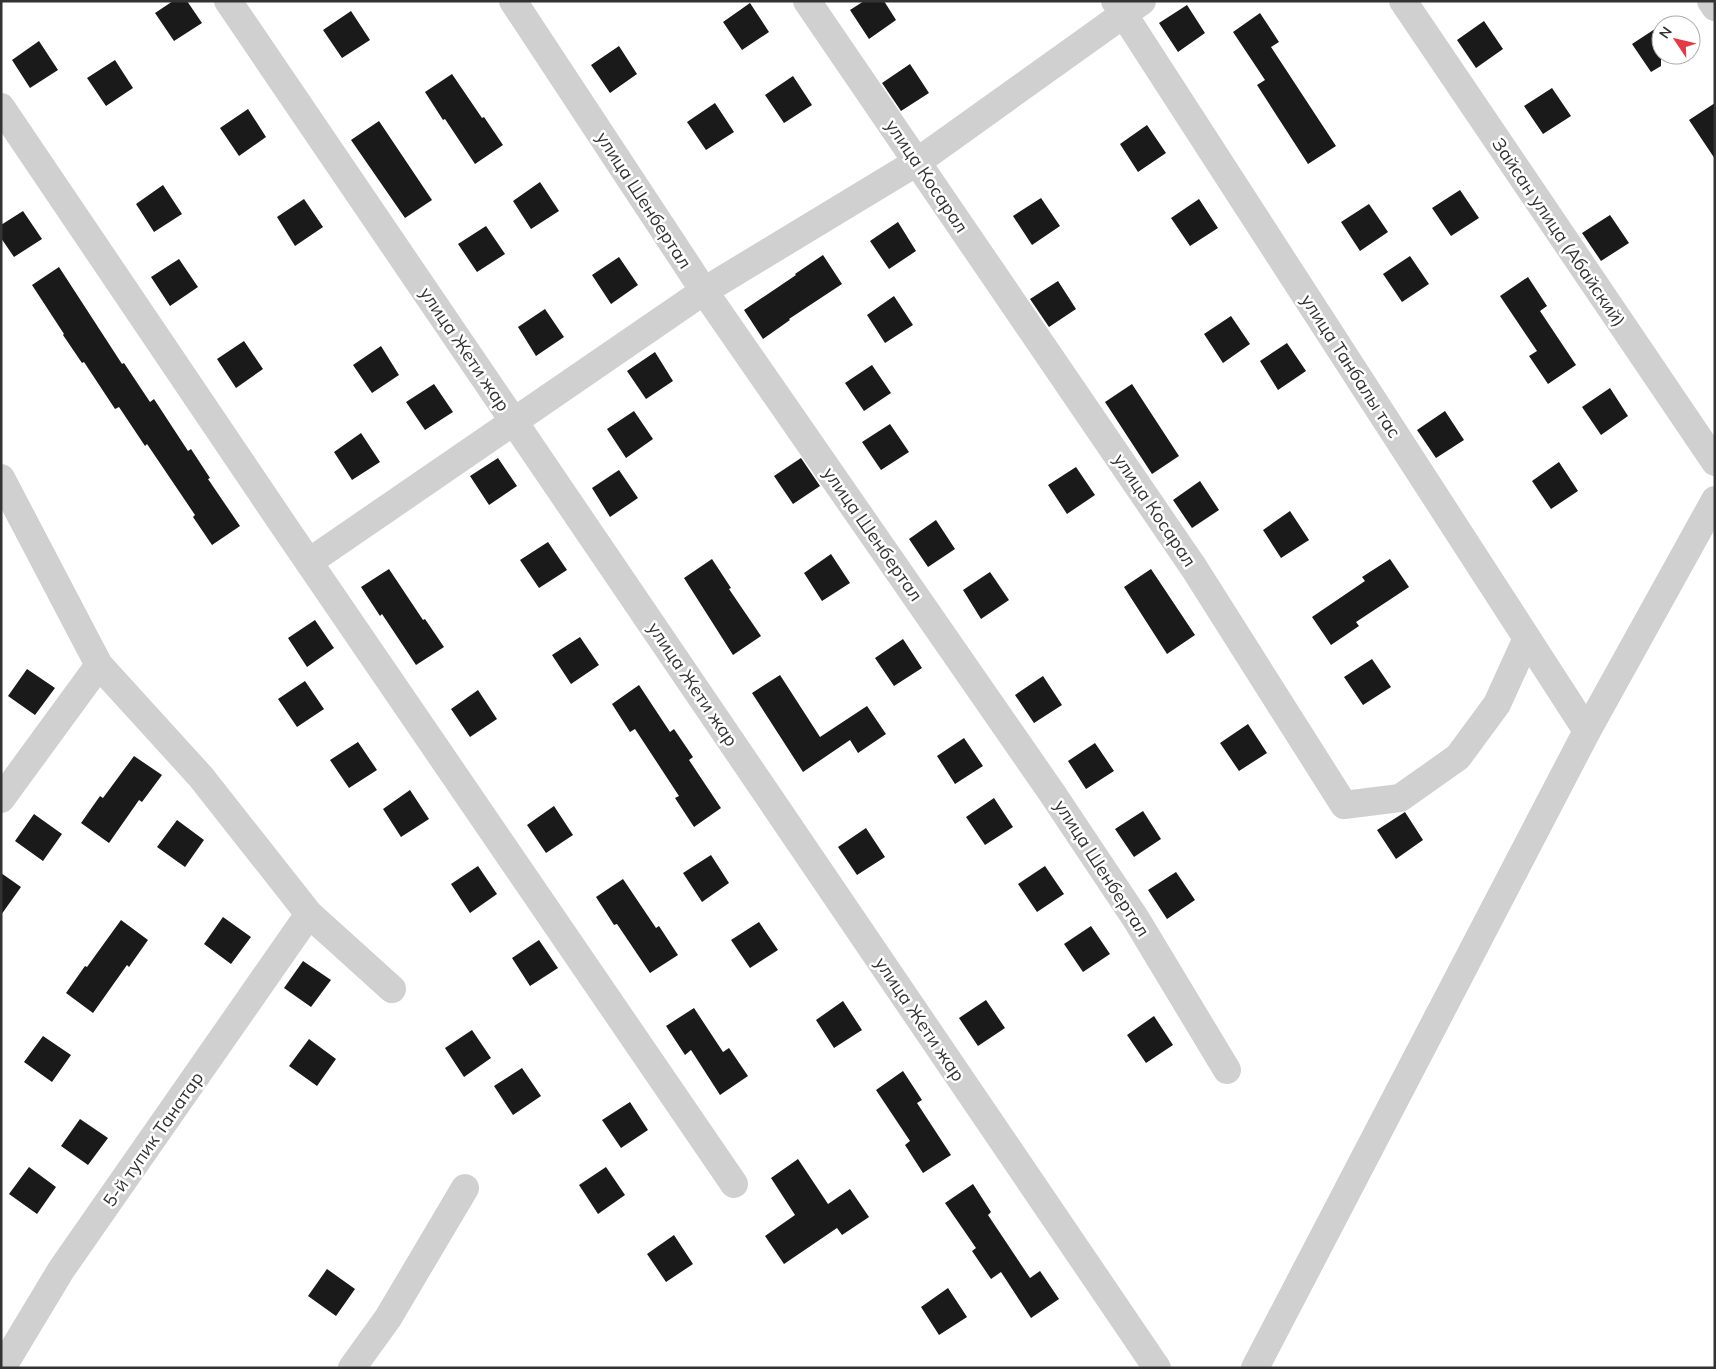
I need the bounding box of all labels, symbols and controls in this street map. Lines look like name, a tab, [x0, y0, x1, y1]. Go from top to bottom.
north arrow	[1651, 15, 1701, 65]
text: N	[1655, 23, 1676, 42]
street label: улица Косарал	[881, 115, 973, 237]
street label: улица Шенбертал	[591, 127, 697, 273]
street label: Зайсан улица (Абайский)	[1487, 133, 1631, 331]
street label: улица Жети жар	[415, 282, 515, 416]
street label: улица Танбалы тас	[1296, 290, 1406, 442]
street label: улица Косарал	[1109, 449, 1201, 571]
street label: улица Шенбертал	[818, 462, 928, 606]
street label: улица Жети жар	[643, 617, 743, 751]
street label: улица Шенбертал	[1049, 795, 1155, 941]
street label: улица Жети жар	[870, 952, 970, 1086]
street label: 5-й тупик Танатар	[98, 1067, 208, 1211]

